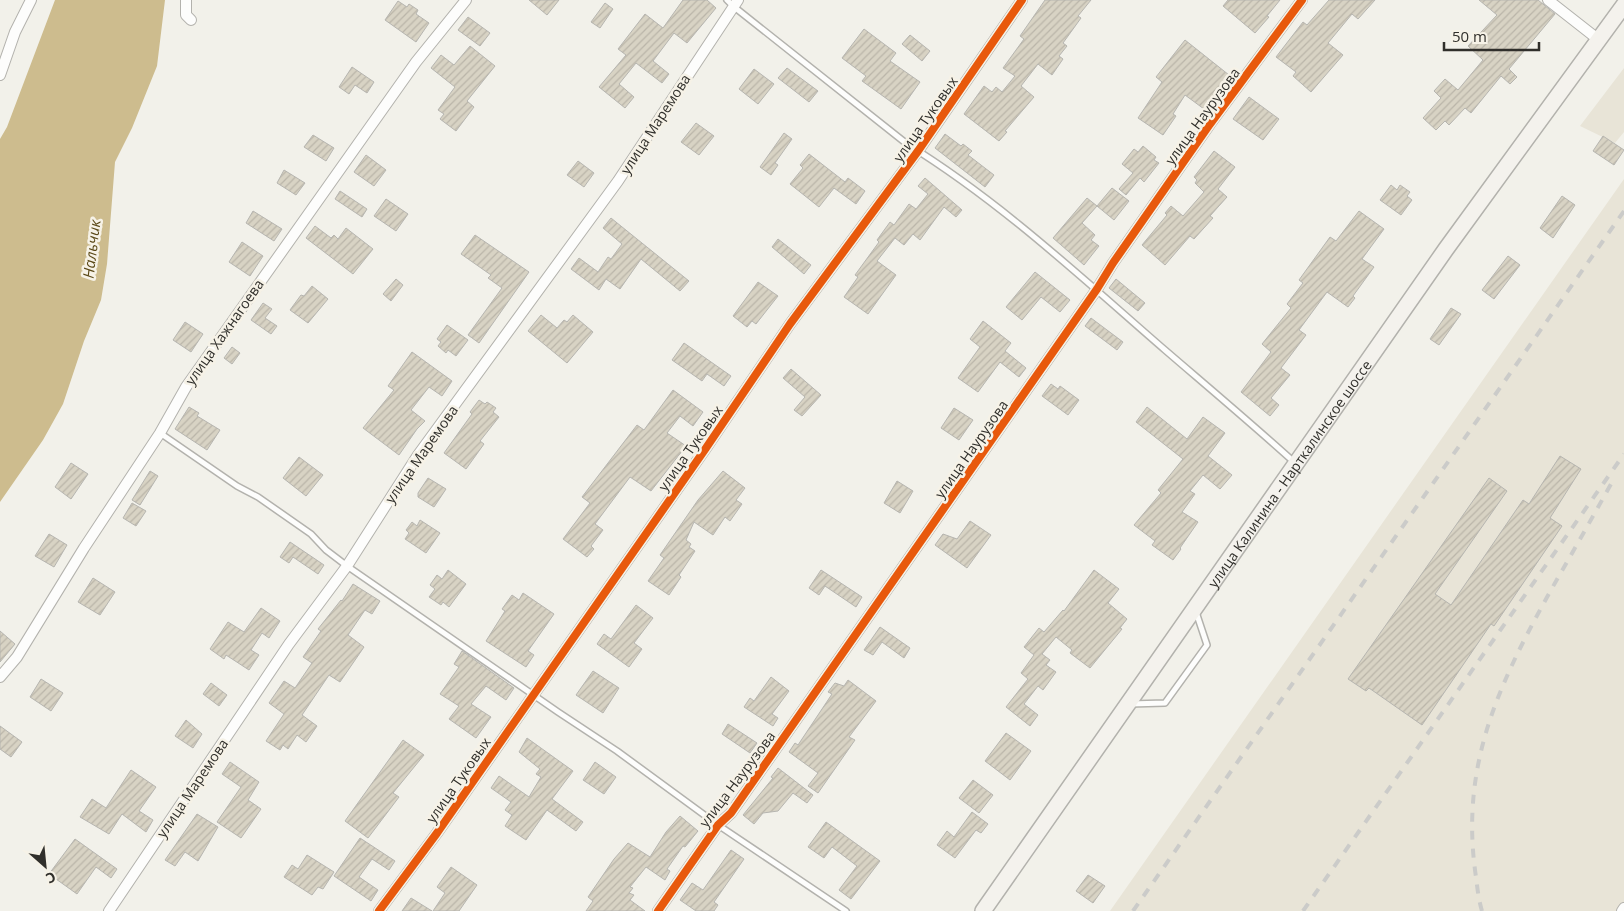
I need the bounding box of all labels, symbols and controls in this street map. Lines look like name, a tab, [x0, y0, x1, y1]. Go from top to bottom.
scale bar	[1444, 20, 1539, 52]
text: 50 m	[1452, 26, 1487, 46]
street label: улица Наурузова	[1160, 64, 1244, 168]
street label: улица Маремова	[616, 70, 694, 178]
street label: улица Туковых	[888, 72, 962, 166]
water label: Нальчик	[77, 218, 105, 279]
street label: улица Хажнагоева	[180, 275, 268, 389]
street label: улица Калинина - Нарткалинское шоссе	[1203, 356, 1375, 591]
street label: улица Наурузова	[930, 396, 1012, 502]
street label: улица Маремова	[380, 401, 462, 507]
street label: улица Туковых	[653, 401, 727, 495]
street label: улица Наурузова	[695, 727, 779, 831]
street label: улица Туковых	[421, 733, 495, 827]
street label: улица Маремова	[152, 735, 232, 841]
north arrow	[20, 841, 70, 891]
text: С	[43, 868, 59, 889]

